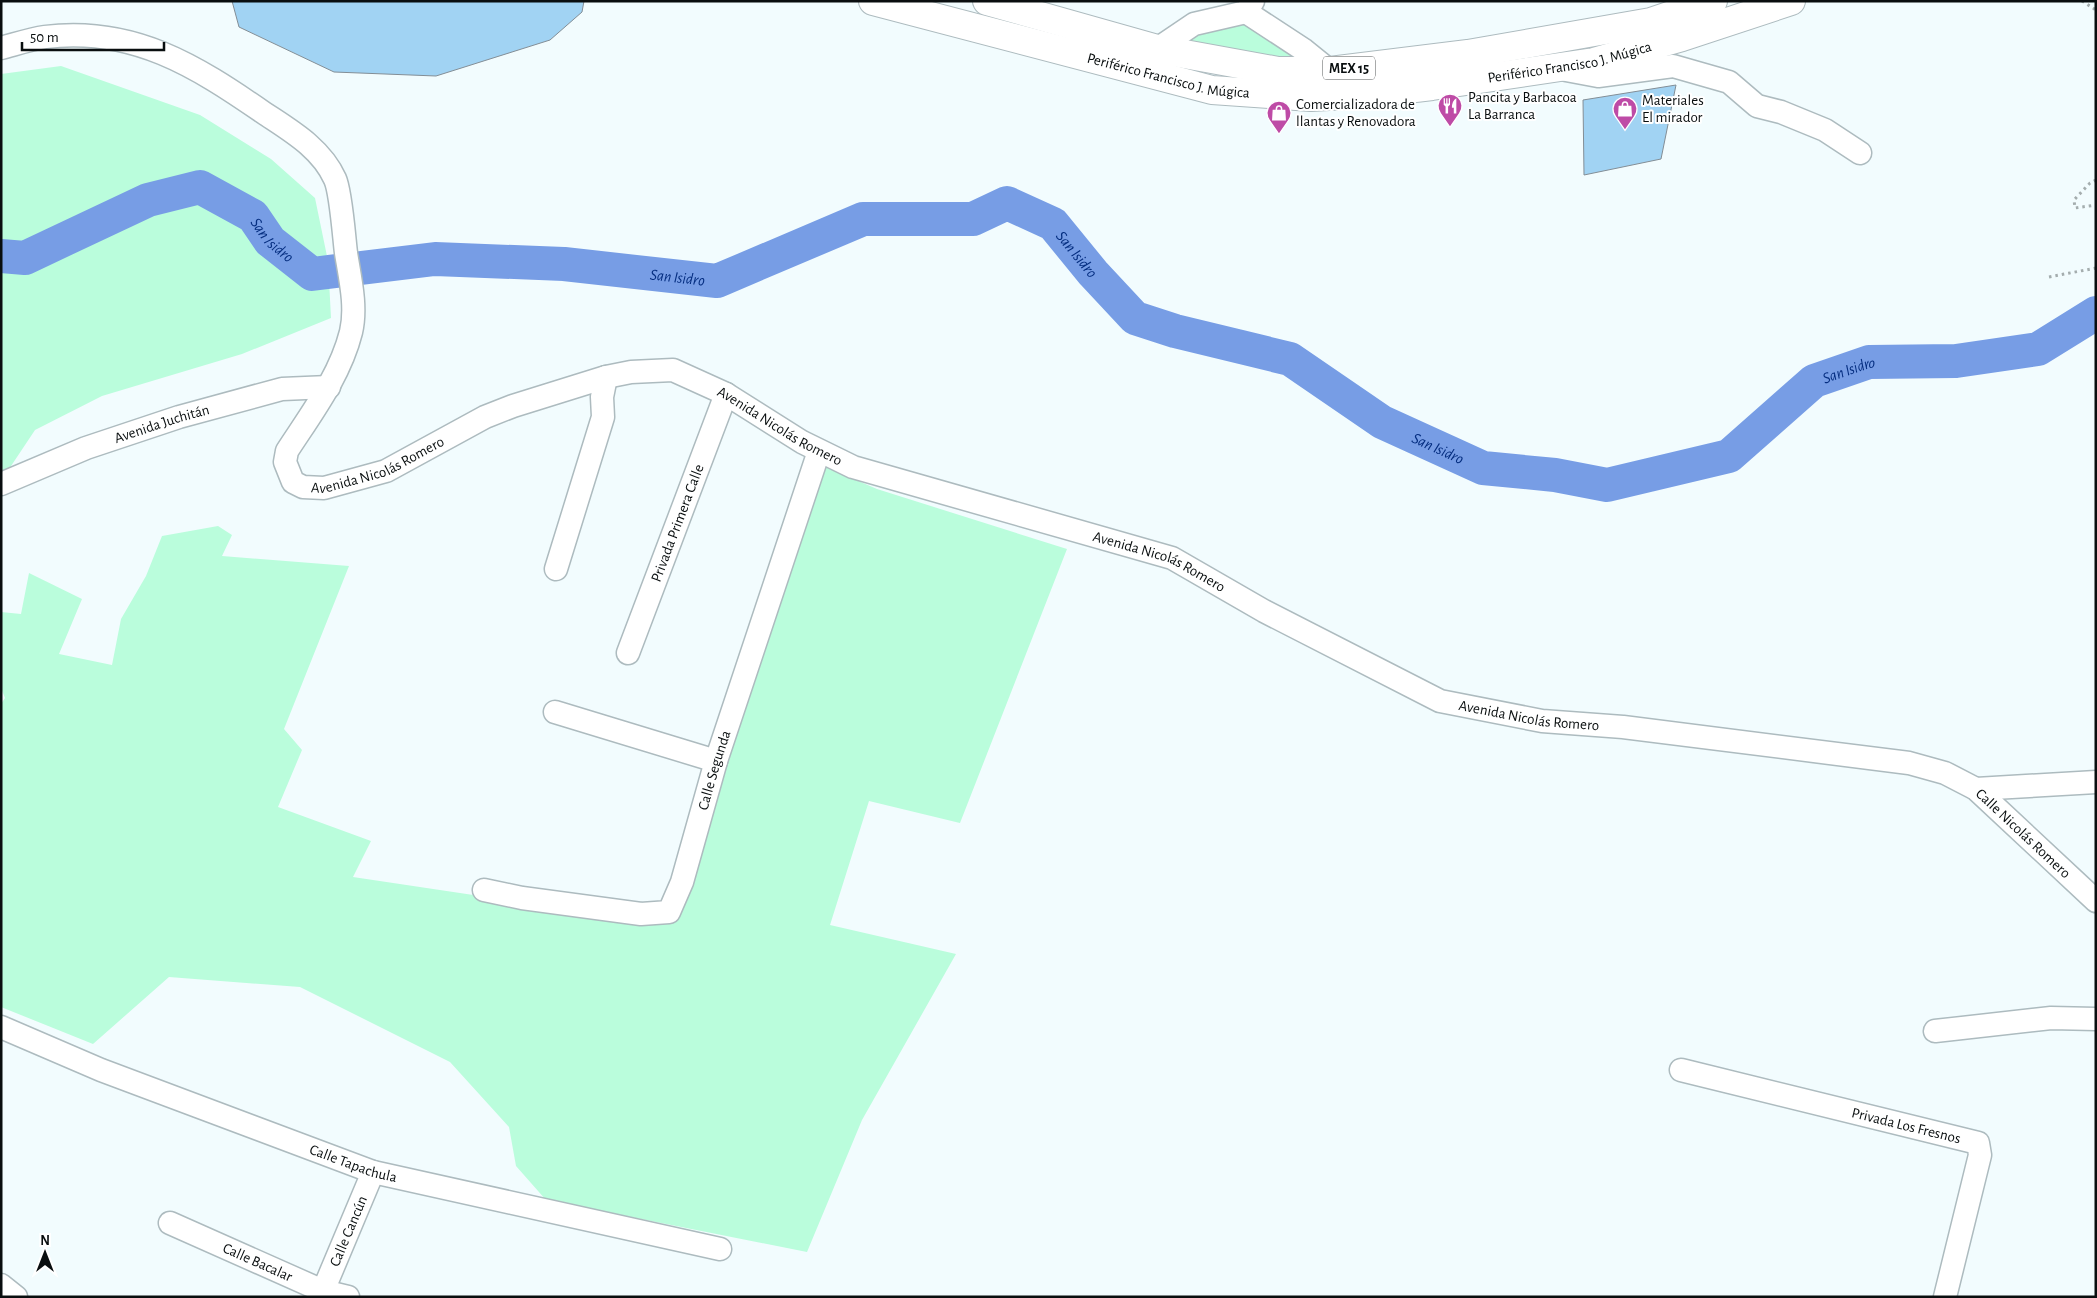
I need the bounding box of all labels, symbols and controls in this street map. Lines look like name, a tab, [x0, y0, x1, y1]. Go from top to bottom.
scale bar	[22, 20, 165, 52]
text: 50 m	[30, 30, 59, 45]
street label: Periférico Francisco J. Múgica	[1487, 39, 1653, 86]
street label: Periférico Francisco J. Múgica	[1085, 51, 1250, 101]
road number: MEX 15	[1323, 56, 1375, 80]
place label: Pancita y Barbacoa La Barranca	[1468, 90, 1577, 122]
restaurant icon: Pancita y Barbacoa La Barranca	[1437, 93, 1463, 127]
place label: Materiales El mirador	[1642, 93, 1704, 125]
shop icon: Materiales El mirador	[1612, 96, 1638, 130]
place label: Comercializadora de llantas y Renovadora	[1296, 97, 1416, 129]
shop icon: Comercializadora de llantas y Renovadora	[1266, 100, 1292, 134]
water label: San Isidro	[247, 215, 297, 266]
water label: San Isidro	[1053, 228, 1100, 281]
water label: San Isidro	[649, 267, 706, 289]
water label: San Isidro	[1821, 355, 1876, 386]
street label: Avenida Nicolás Romero	[715, 384, 844, 468]
street label: Avenida Juchitán	[113, 402, 211, 446]
water label: San Isidro	[1410, 430, 1467, 467]
street label: Avenida Nicolás Romero	[311, 434, 447, 496]
street label: Privada Primera Calle	[649, 462, 707, 584]
street label: Avenida Nicolás Romero	[1091, 529, 1228, 595]
street label: Avenida Nicolás Romero	[1458, 698, 1600, 733]
street label: Calle Segunda	[696, 728, 734, 812]
street label: Calle Nicolás Romero	[1973, 786, 2073, 881]
street label: Privada Los Fresnos	[1850, 1105, 1962, 1146]
street label: Calle Tapachula	[307, 1142, 398, 1185]
street label: Calle Cancún	[327, 1194, 370, 1269]
north arrow	[20, 1228, 70, 1278]
text: N	[40, 1234, 50, 1248]
street label: Calle Bacalar	[220, 1240, 295, 1284]

